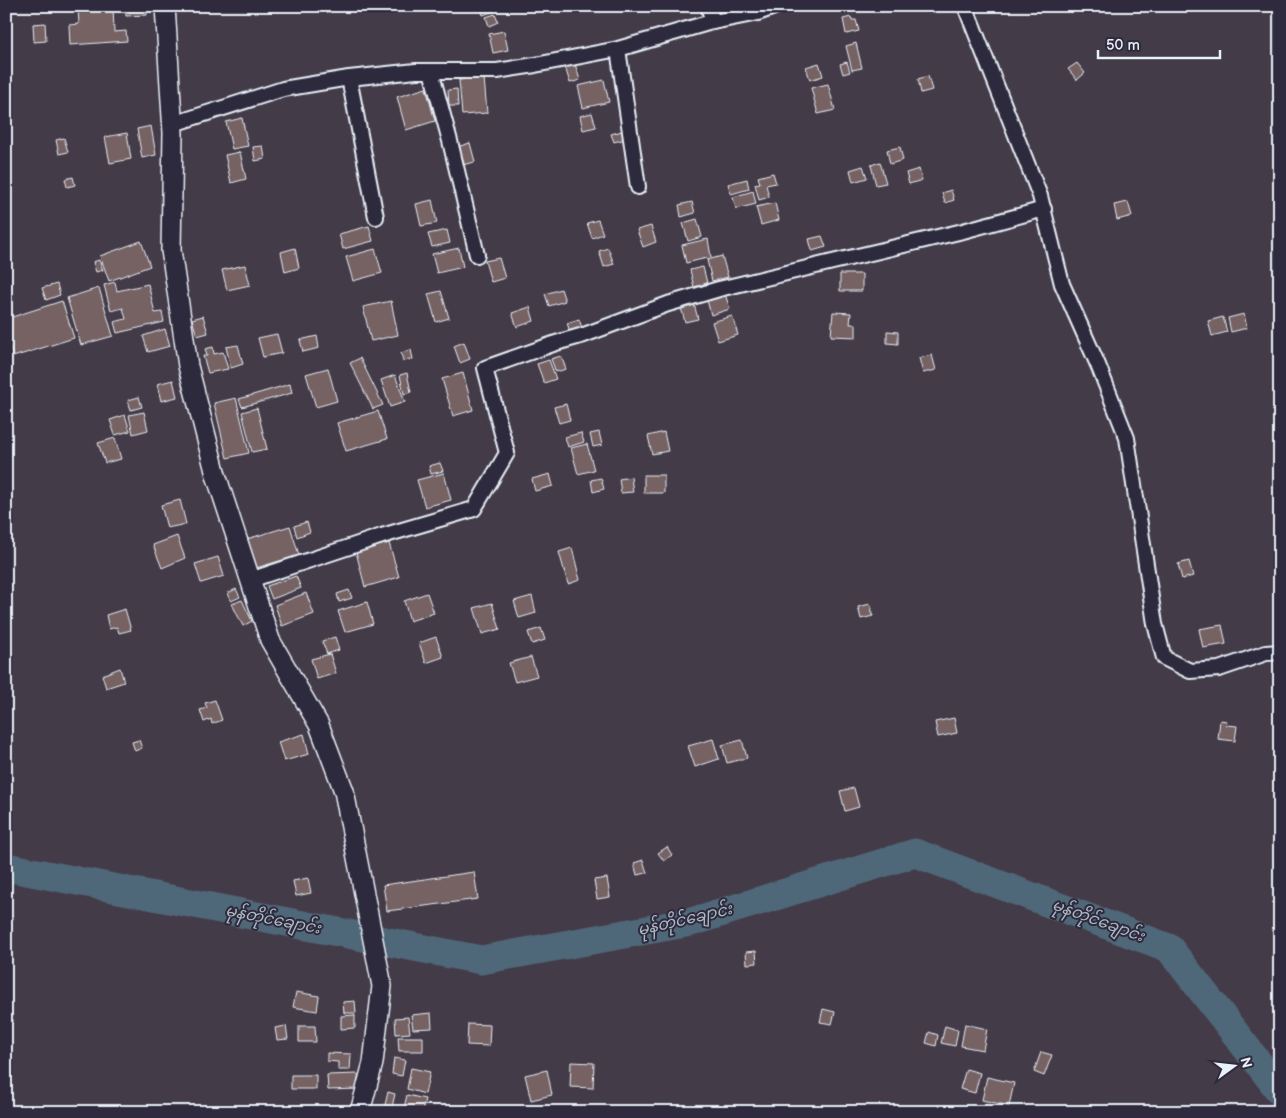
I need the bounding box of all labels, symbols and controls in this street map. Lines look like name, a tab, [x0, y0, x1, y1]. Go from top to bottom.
scale bar	[1098, 28, 1221, 60]
text: 50 m	[1106, 36, 1140, 55]
water label: မုန်တိုင်ချောင်း	[1048, 893, 1149, 950]
water label: မုန်တိုင်ချောင်း	[635, 897, 736, 943]
water label: မုန်တိုင်ချောင်း	[223, 899, 324, 942]
north arrow	[1208, 1040, 1258, 1090]
text: N	[1237, 1055, 1256, 1070]

